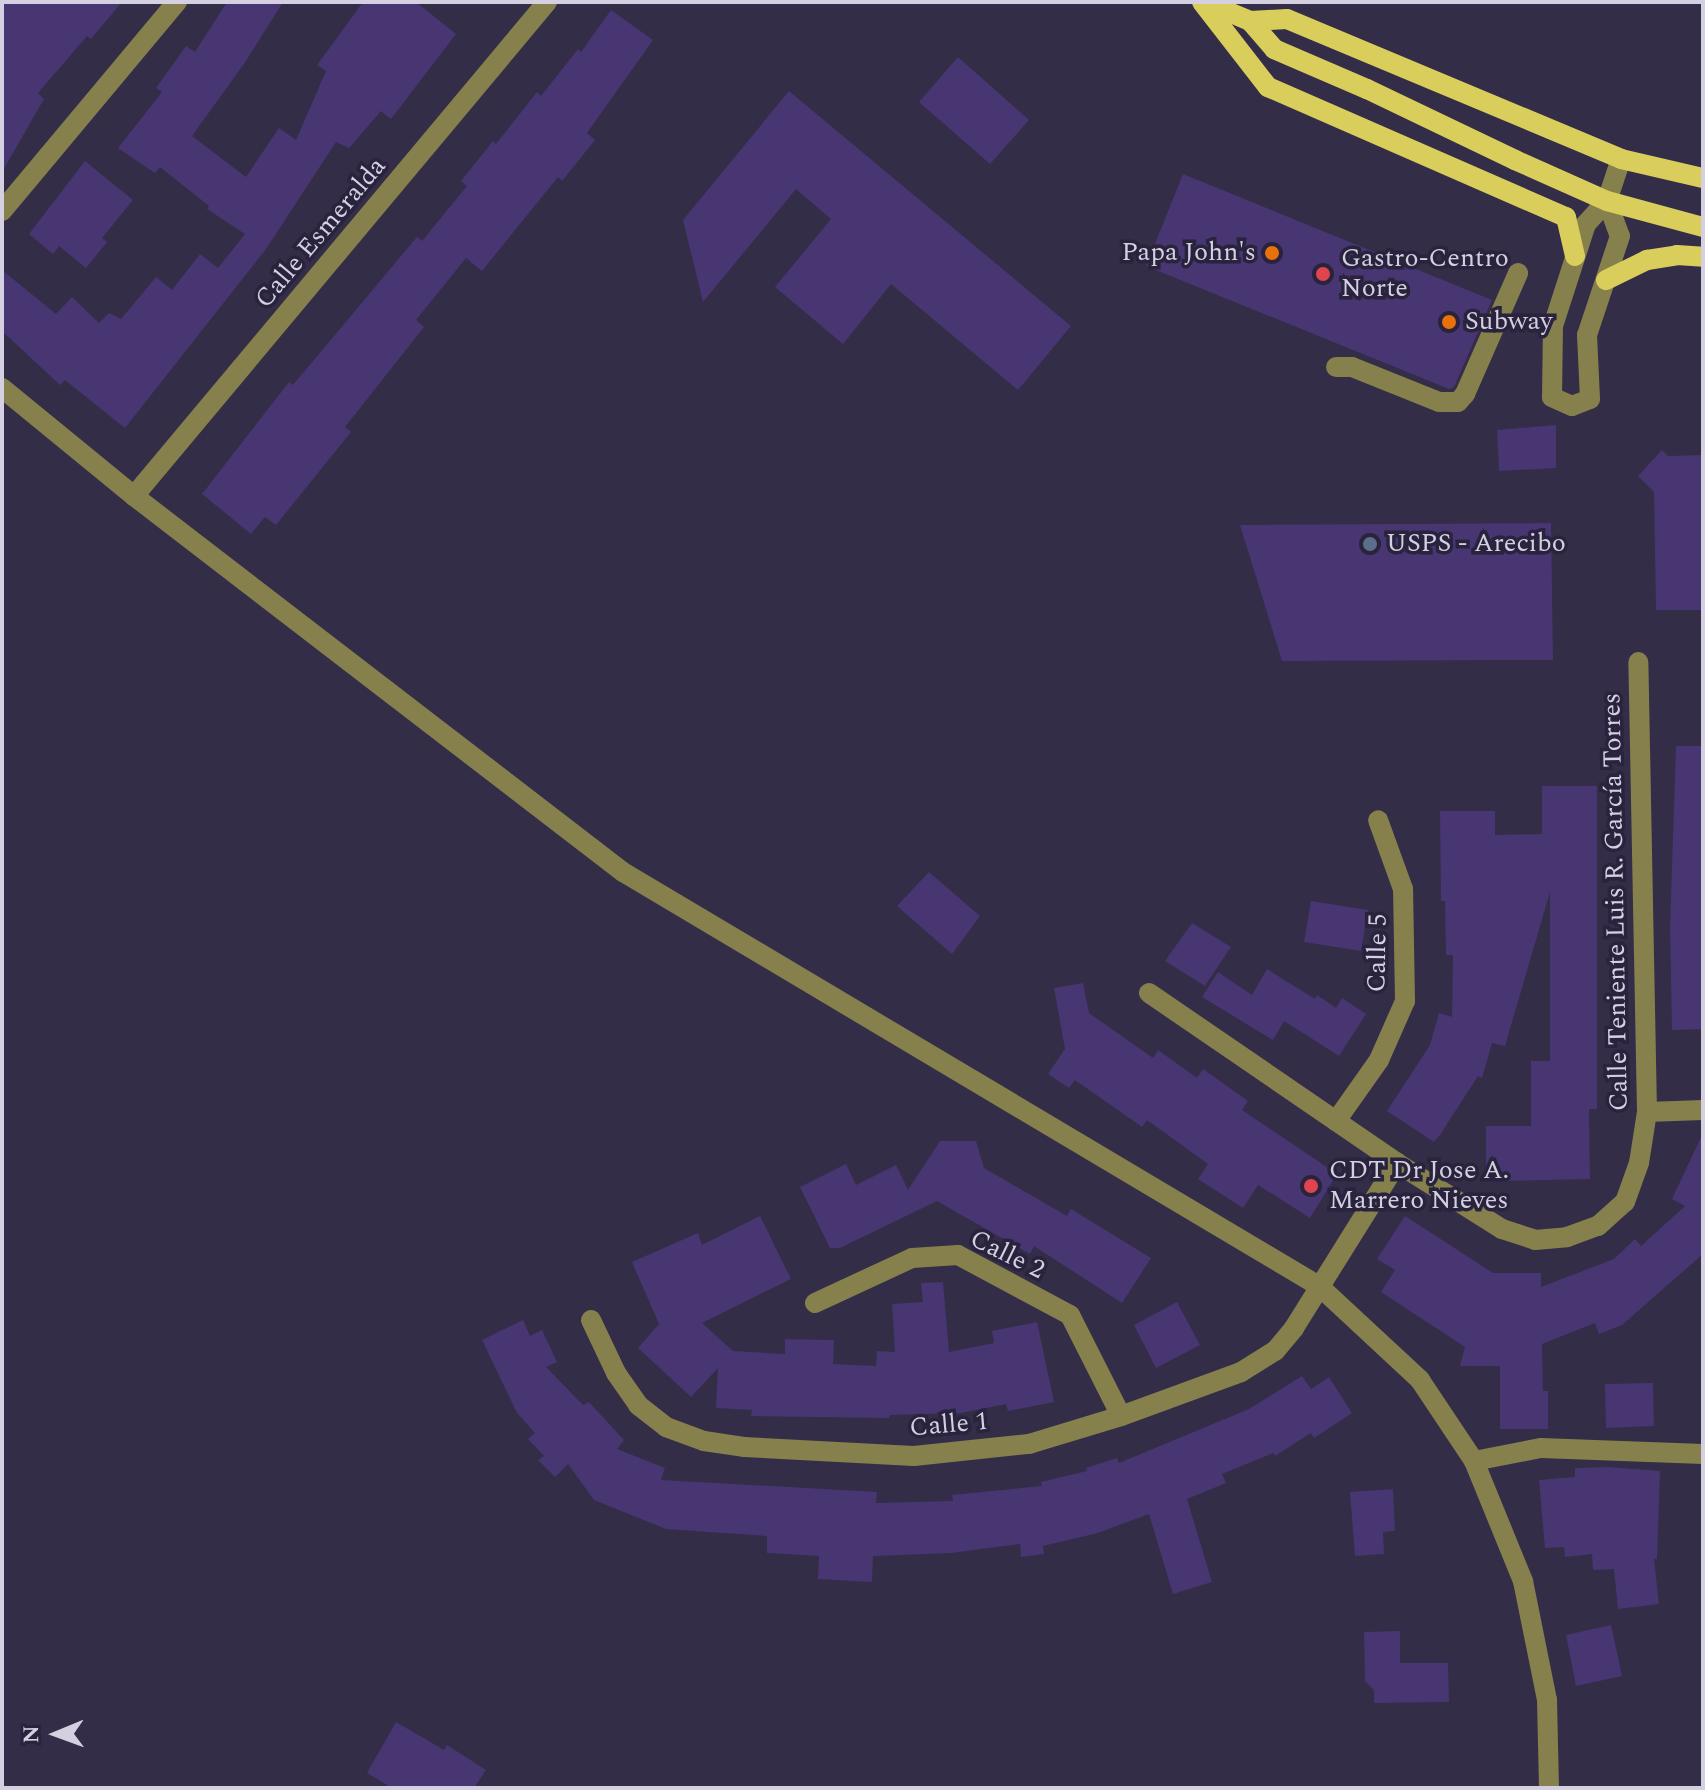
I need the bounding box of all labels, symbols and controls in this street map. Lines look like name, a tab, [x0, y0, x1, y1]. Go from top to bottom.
street label: Calle Esmeralda	[249, 151, 393, 315]
place label: Papa John's	[1121, 237, 1256, 269]
place label: Gastro-Centro Norte	[1341, 243, 1509, 304]
marker: Papa John's	[1263, 244, 1281, 262]
marker: Gastro-Centro Norte	[1312, 263, 1334, 285]
place label: Subway	[1465, 306, 1553, 338]
marker: Subway	[1440, 313, 1458, 331]
place label: USPS - Arecibo	[1386, 528, 1566, 560]
marker: USPS - Arecibo	[1361, 535, 1379, 553]
street label: Calle Teniente Luis R. García Torres	[1597, 693, 1635, 1111]
street label: Calle 5	[1362, 913, 1394, 993]
place label: CDT Dr Jose A. Marrero Nieves	[1329, 1155, 1509, 1216]
marker: CDT Dr Jose A. Marrero Nieves	[1300, 1175, 1322, 1197]
street label: Calle 2	[965, 1224, 1049, 1286]
street label: Calle 1	[908, 1406, 990, 1444]
north arrow	[16, 1694, 96, 1774]
text: N	[15, 1725, 48, 1744]

